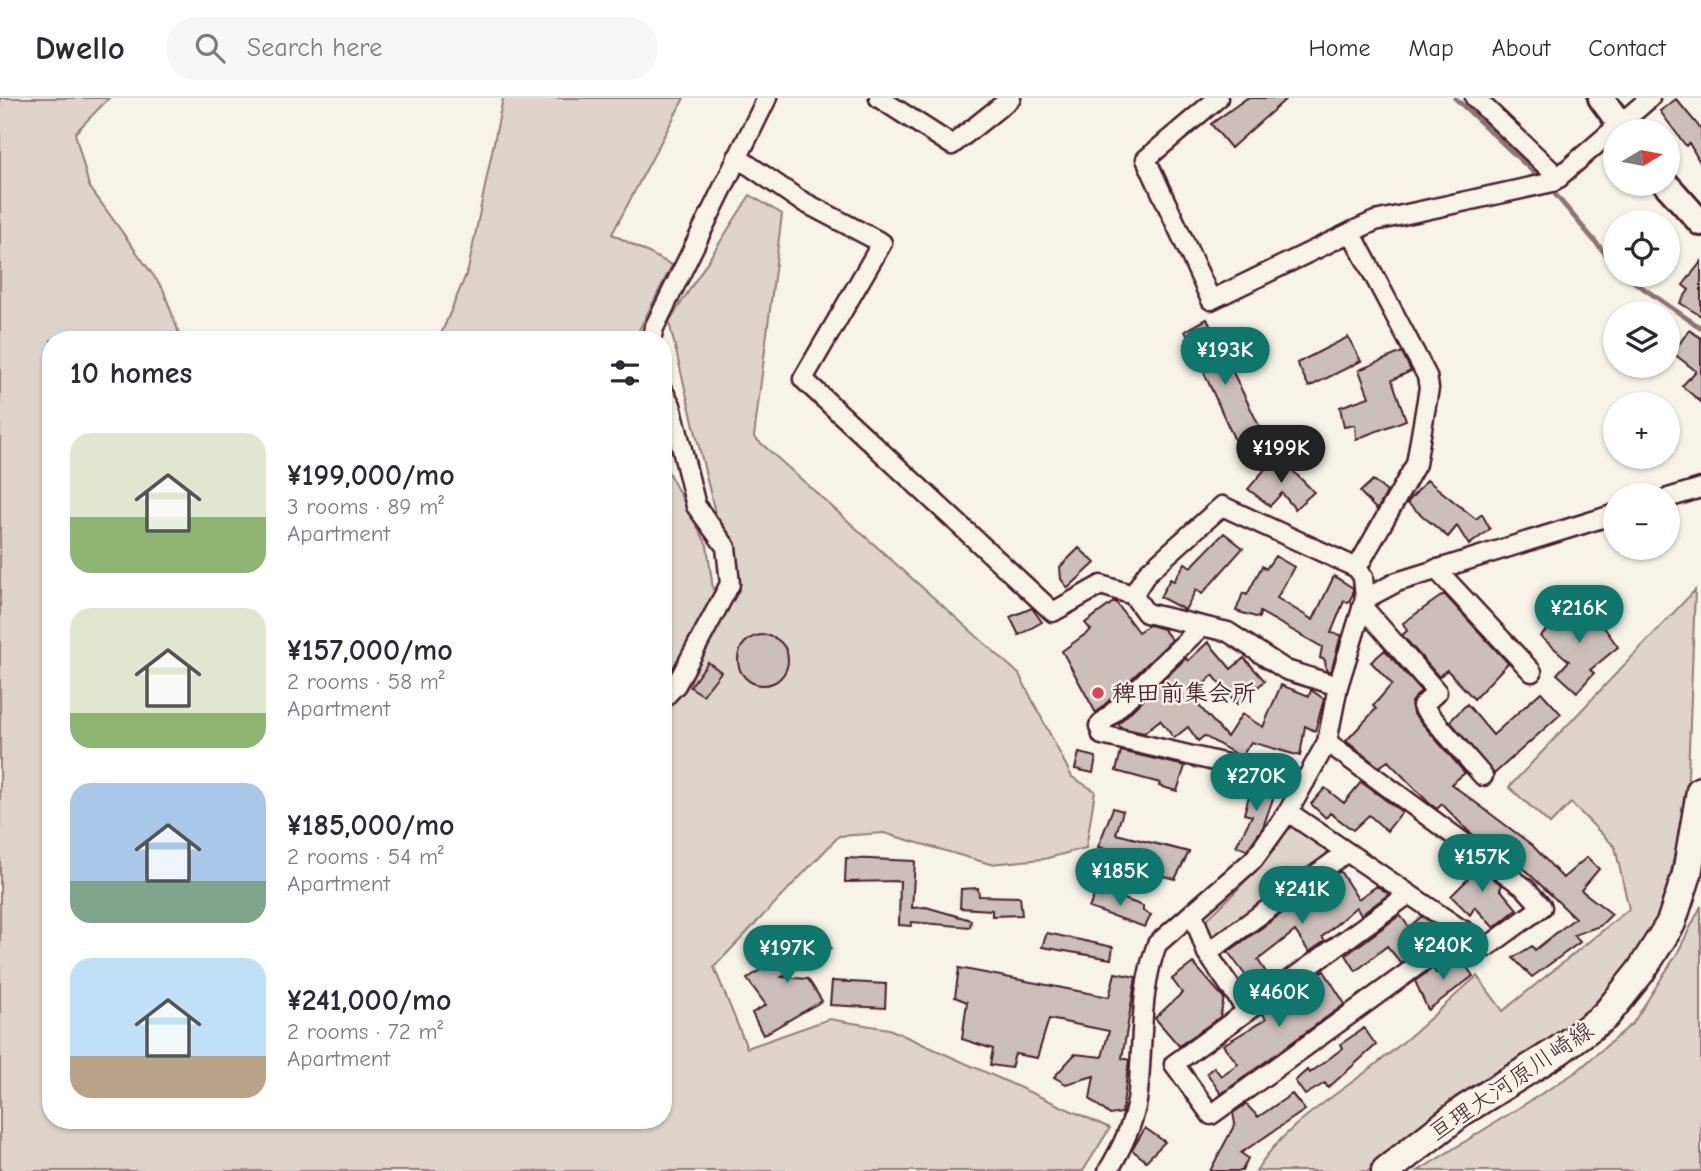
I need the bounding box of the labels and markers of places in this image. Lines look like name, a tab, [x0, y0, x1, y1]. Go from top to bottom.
pin: ¥193K	[1176, 328, 1274, 387]
pin: ¥199K	[1232, 426, 1330, 485]
pin: ¥216K	[1530, 586, 1628, 645]
place label: 稗田前集会所	[1112, 679, 1256, 707]
marker: 稗田前集会所	[1090, 685, 1106, 701]
pin: ¥270K	[1207, 754, 1305, 813]
pin: ¥157K	[1433, 834, 1531, 894]
pin: ¥185K	[1071, 848, 1169, 908]
pin: ¥241K	[1253, 866, 1351, 926]
pin: ¥240K	[1394, 922, 1492, 982]
pin: ¥197K	[738, 926, 836, 985]
pin: ¥460K	[1230, 970, 1328, 1029]

